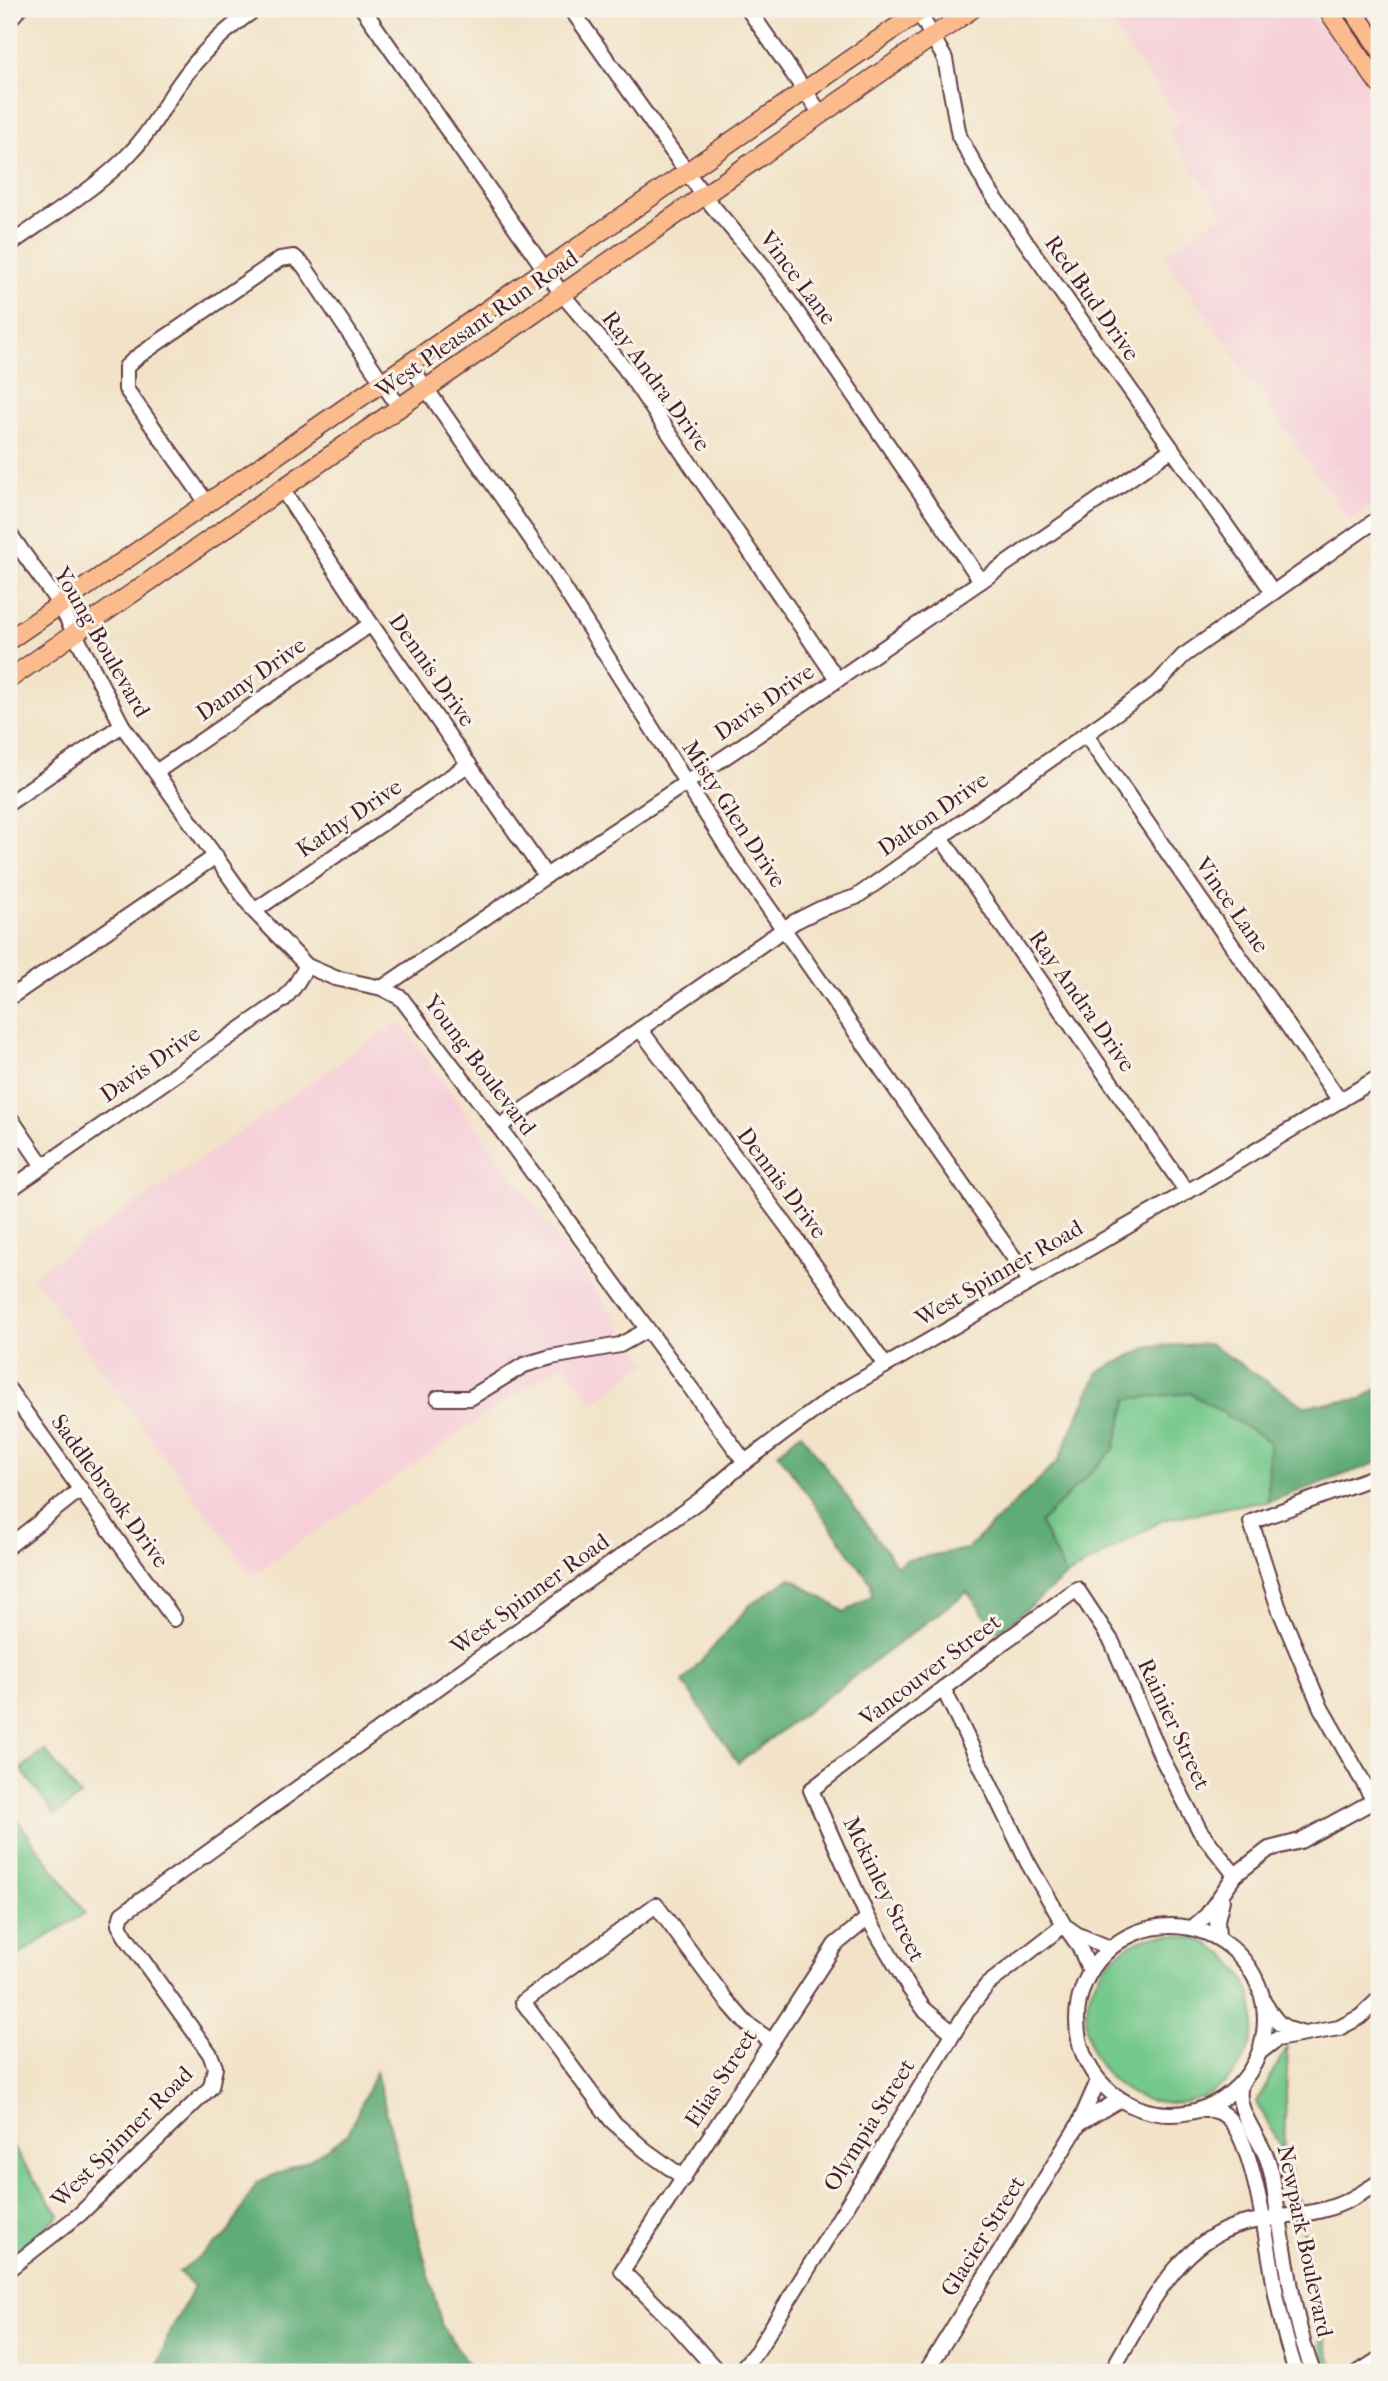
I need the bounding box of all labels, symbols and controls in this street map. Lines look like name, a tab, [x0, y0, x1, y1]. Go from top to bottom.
street label: Vince Lane	[753, 225, 842, 330]
street label: Red Bud Drive	[1039, 230, 1145, 366]
street label: West Pleasant Run Road	[370, 244, 584, 405]
street label: Ray Andra Drive	[596, 306, 716, 456]
street label: Young Boulevard	[47, 561, 156, 722]
street label: Dennis Drive	[383, 608, 481, 732]
street label: Danny Drive	[191, 631, 311, 727]
street label: Davis Drive	[709, 658, 819, 746]
street label: Misty Glen Drive	[676, 735, 792, 893]
street label: Dalton Drive	[873, 766, 993, 862]
street label: Kathy Drive	[291, 773, 407, 863]
street label: Vince Lane	[1189, 851, 1275, 958]
street label: Ray Andra Drive	[1023, 925, 1141, 1077]
street label: Young Boulevard	[418, 988, 542, 1141]
street label: Davis Drive	[95, 1020, 205, 1108]
street label: Dennis Drive	[731, 1122, 833, 1244]
street label: West Spinner Road	[910, 1214, 1088, 1332]
street label: Saddlebrook Drive	[45, 1409, 175, 1573]
street label: West Spinner Road	[445, 1527, 615, 1661]
street label: Vancouver Street	[853, 1608, 1006, 1732]
street label: Rainier Street	[1132, 1654, 1216, 1794]
street label: Mckinley Street	[837, 1812, 931, 1966]
street label: Elias Street	[679, 2024, 763, 2132]
street label: Olympia Street	[818, 2054, 920, 2196]
street label: West Spinner Road	[45, 2060, 199, 2214]
street label: Newpark Boulevard	[1271, 2143, 1339, 2340]
street label: Glacier Street	[935, 2171, 1031, 2301]

